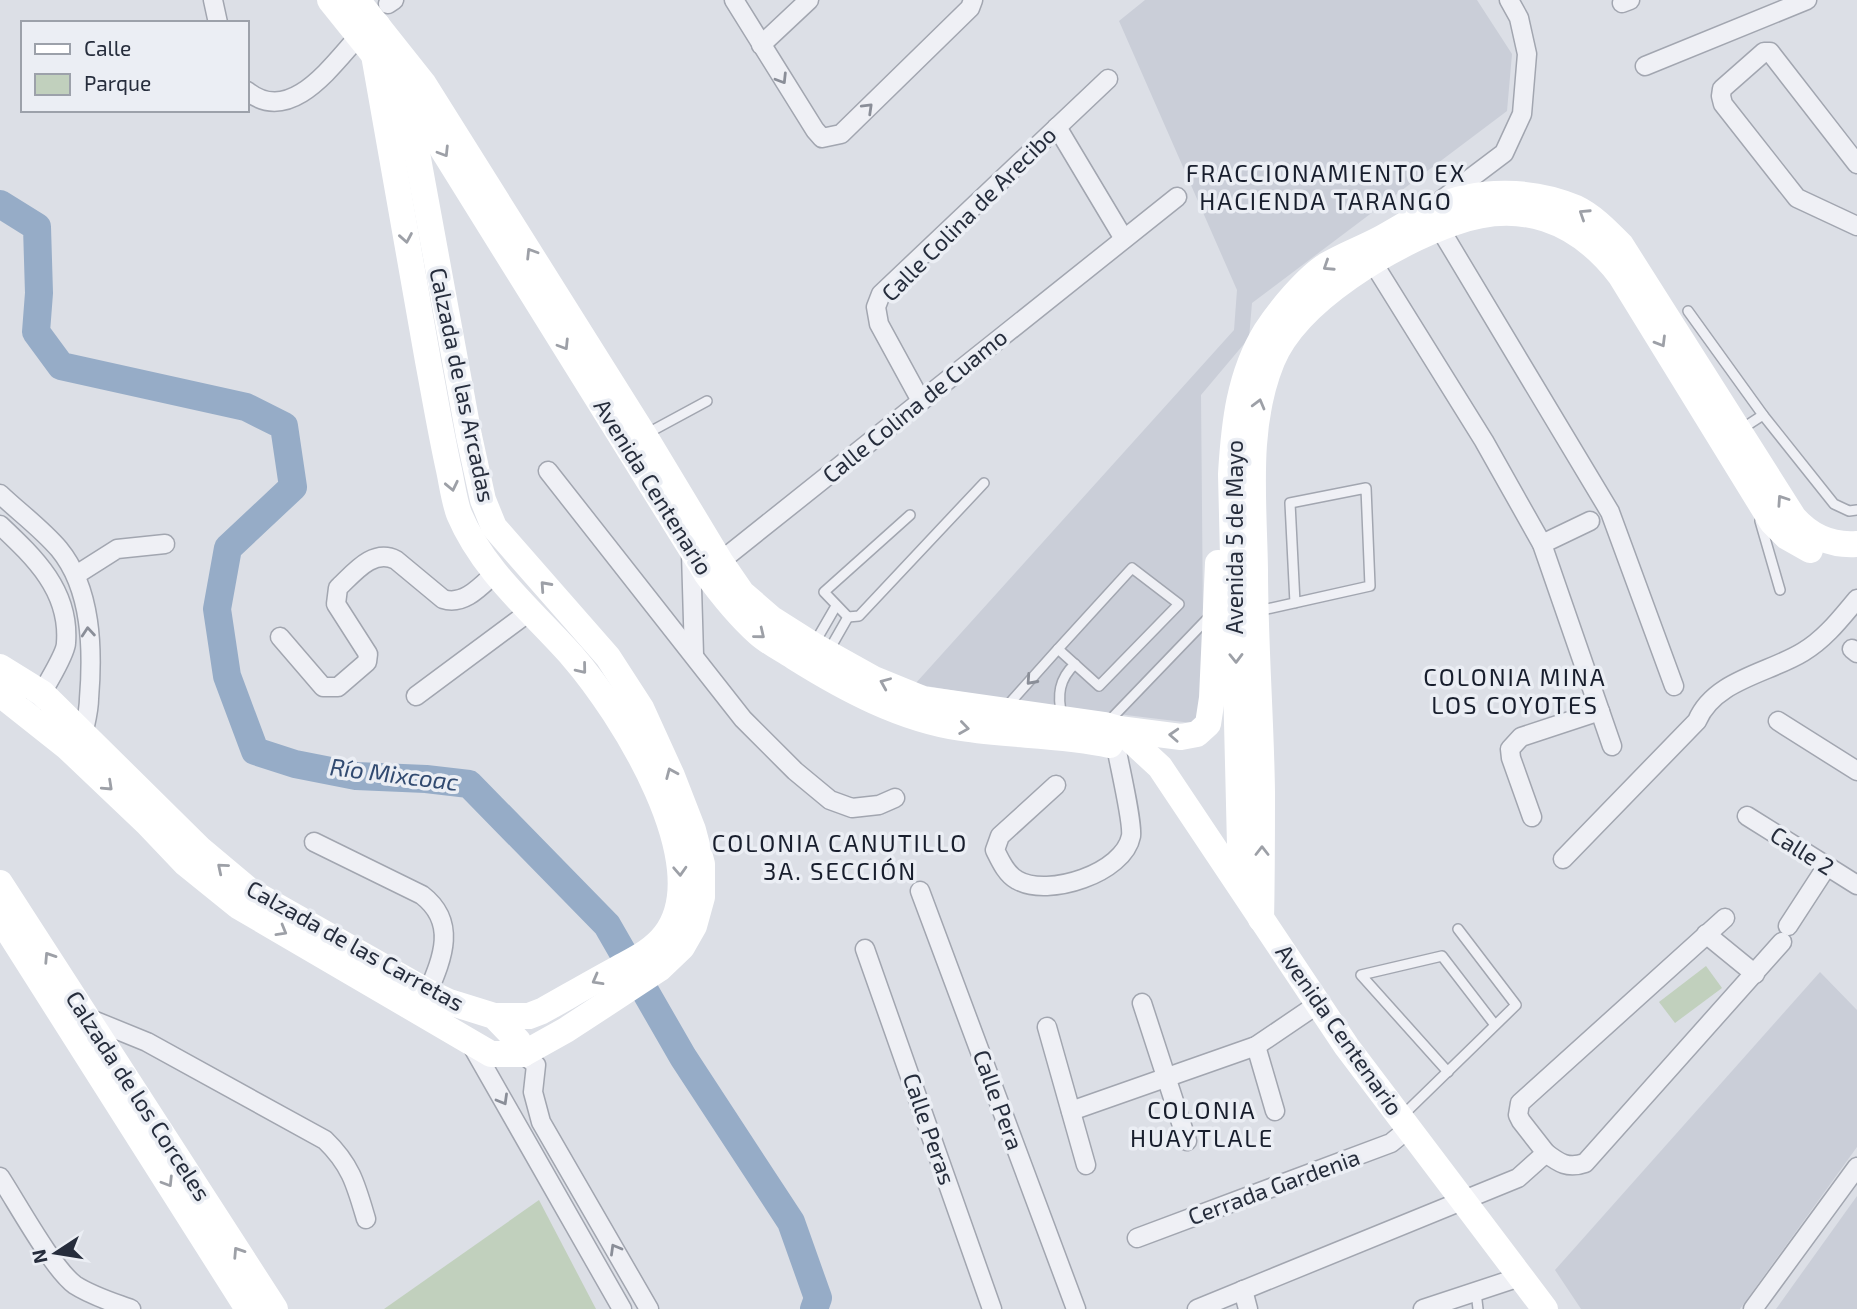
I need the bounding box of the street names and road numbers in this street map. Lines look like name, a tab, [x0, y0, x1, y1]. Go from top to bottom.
street label: Calle Colina de Arecibo	[875, 120, 1061, 306]
street label: Calzada de las Arcadas	[424, 265, 502, 505]
street label: Calle Colina de Cuamo	[816, 322, 1012, 488]
street label: Avenida Centenario	[588, 393, 719, 580]
street label: Avenida 5 de Mayo	[1220, 440, 1248, 634]
street label: Calle 2	[1766, 820, 1840, 881]
street label: Calzada de las Carretas	[242, 874, 469, 1017]
street label: Avenida Centenario	[1270, 939, 1409, 1120]
street label: Calzada de los Corceles	[60, 985, 217, 1206]
street label: Calle Pera	[968, 1046, 1030, 1154]
street label: Calle Peras	[898, 1069, 962, 1188]
street label: Cerrada Gardenia	[1184, 1142, 1363, 1230]

